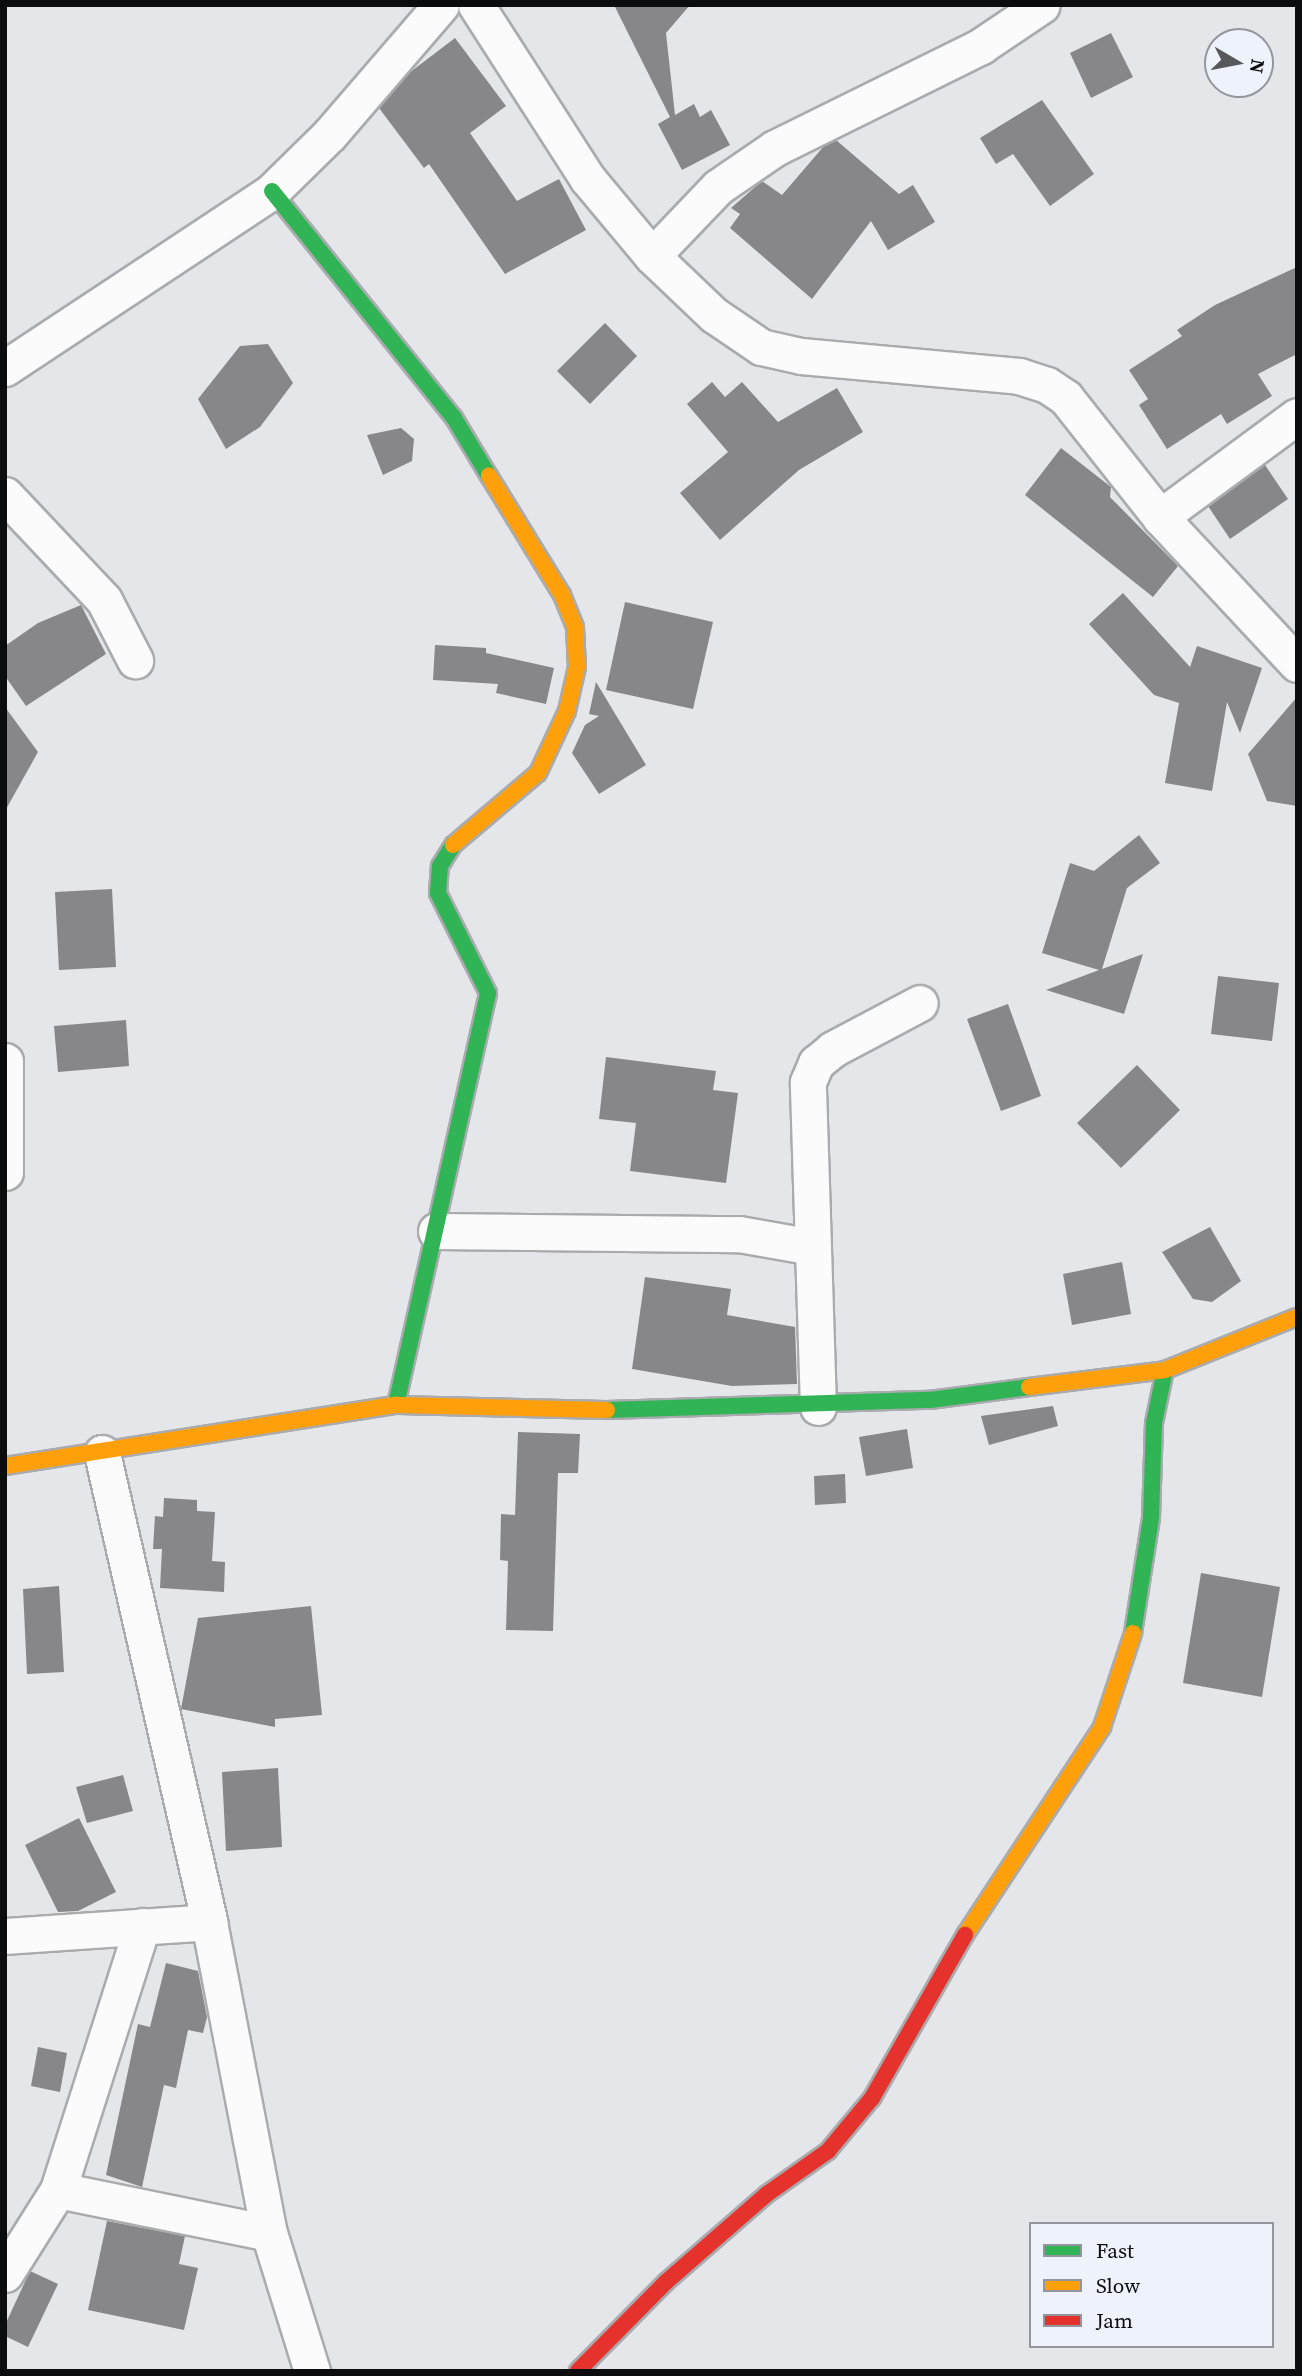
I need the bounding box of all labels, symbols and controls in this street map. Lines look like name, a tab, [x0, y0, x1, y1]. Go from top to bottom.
north arrow	[1204, 28, 1274, 98]
text: N	[1244, 57, 1272, 75]
legend	[1029, 2222, 1274, 2348]
text: Fast	[1096, 2236, 1134, 2265]
text: Slow	[1096, 2271, 1140, 2300]
text: Jam	[1096, 2306, 1133, 2335]

